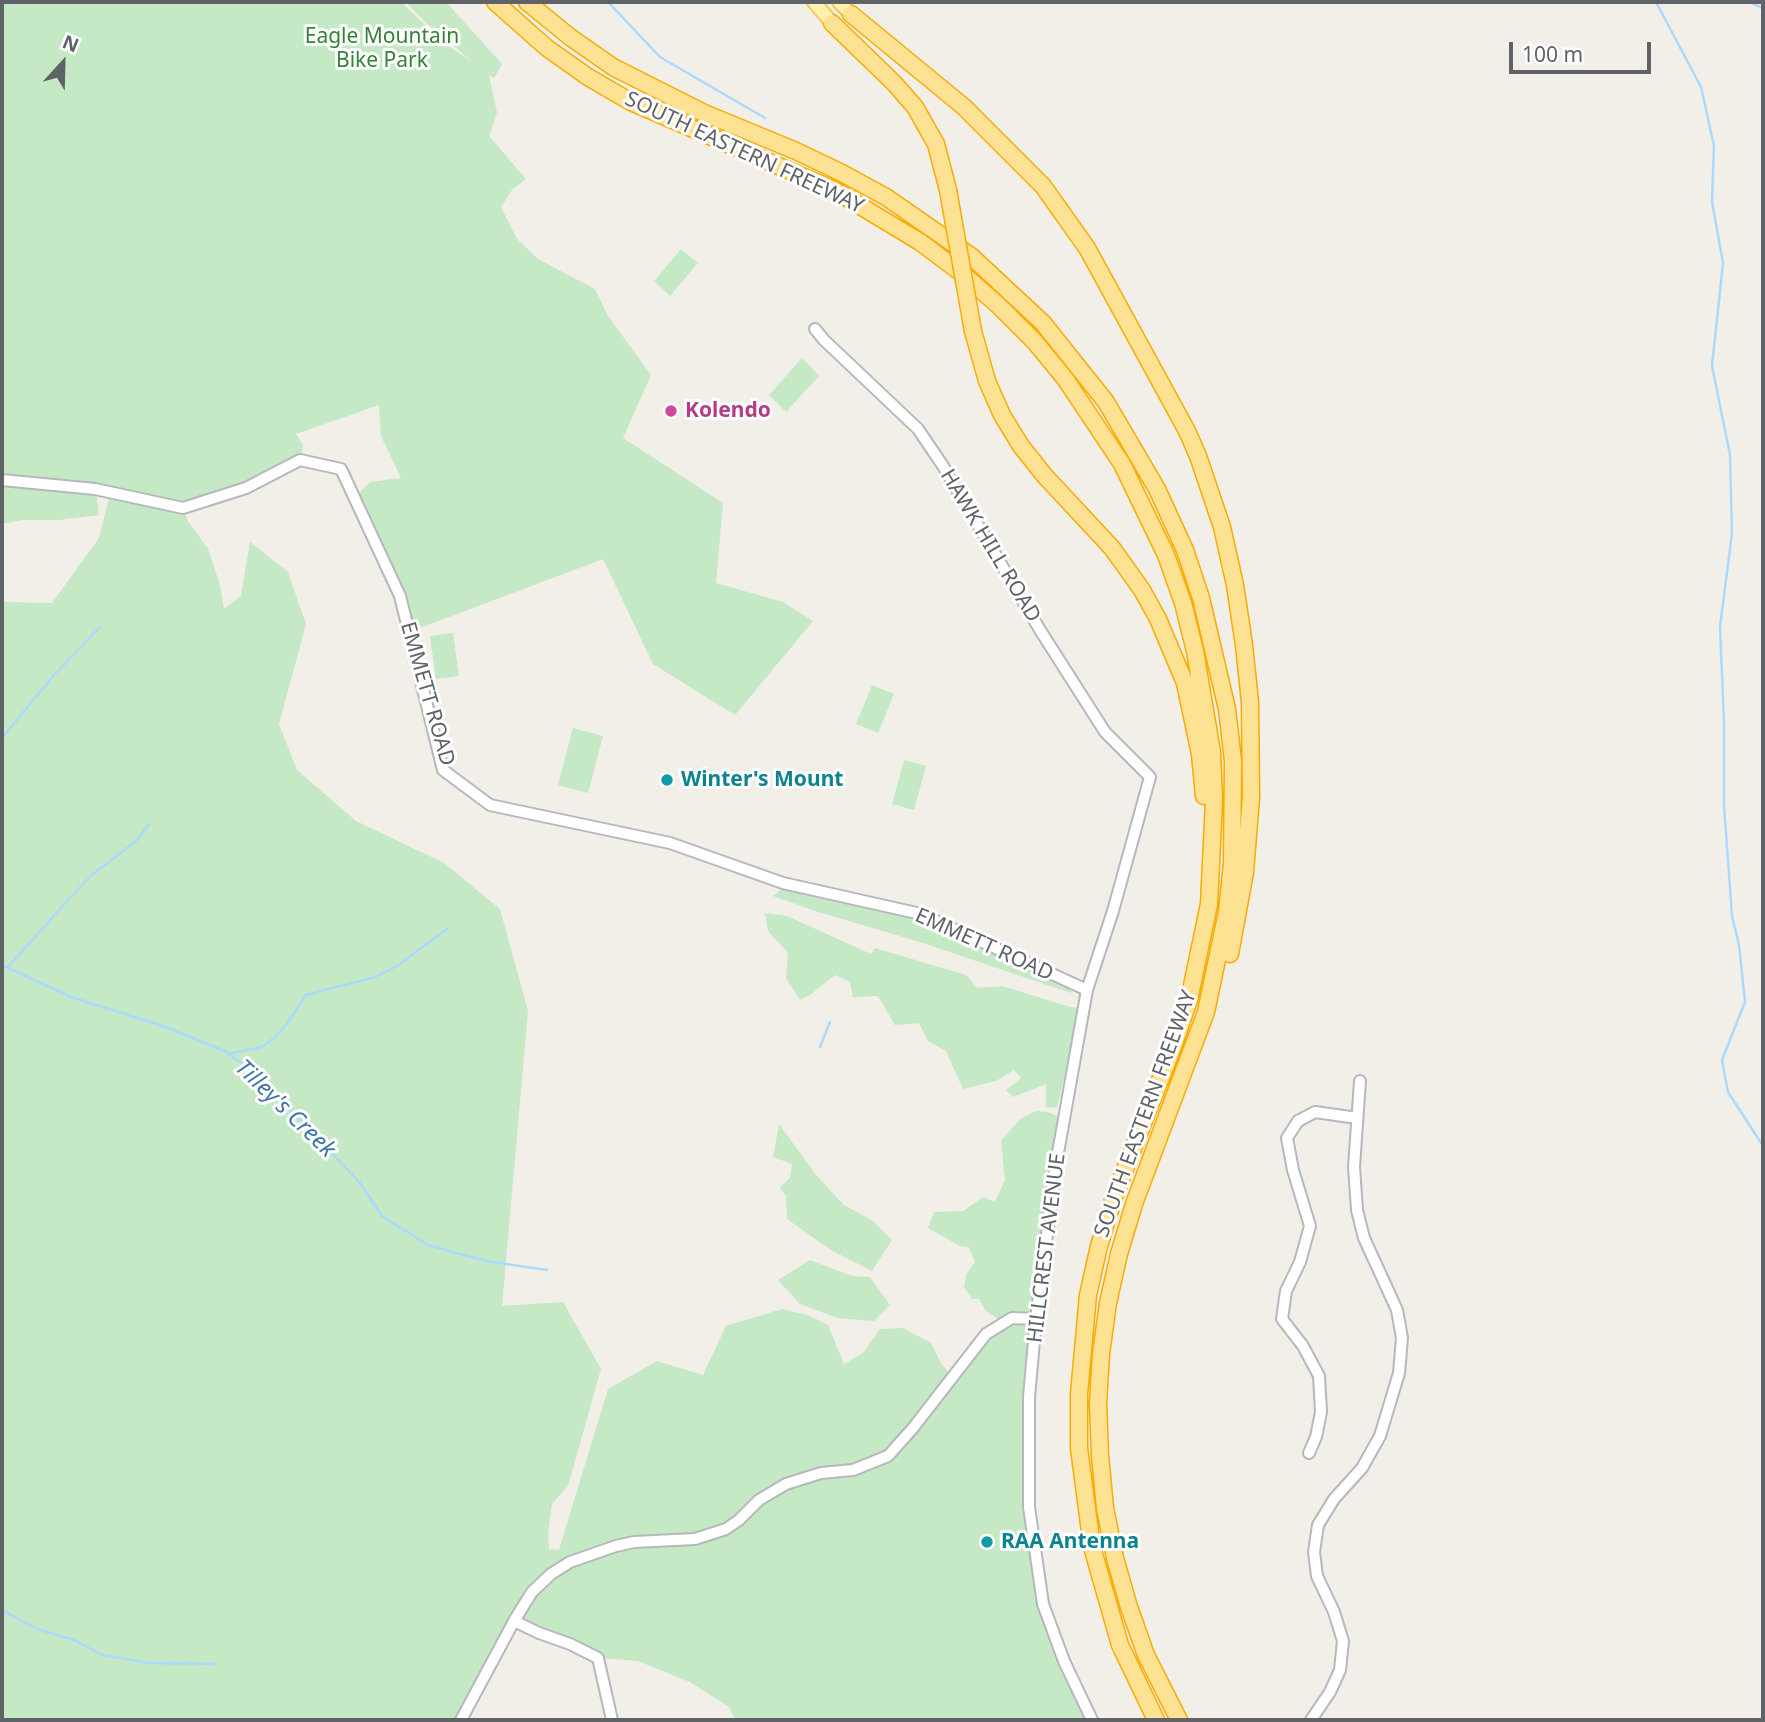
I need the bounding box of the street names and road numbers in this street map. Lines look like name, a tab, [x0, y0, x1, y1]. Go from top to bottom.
street label: SOUTH EASTERN FREEWAY	[621, 87, 867, 219]
street label: HAWK HILL ROAD	[934, 465, 1046, 627]
street label: EMMETT ROAD	[394, 619, 460, 769]
street label: EMMETT ROAD	[911, 903, 1057, 987]
street label: SOUTH EASTERN FREEWAY	[1090, 987, 1202, 1241]
street label: HILLCREST AVENUE	[1023, 1152, 1071, 1344]

